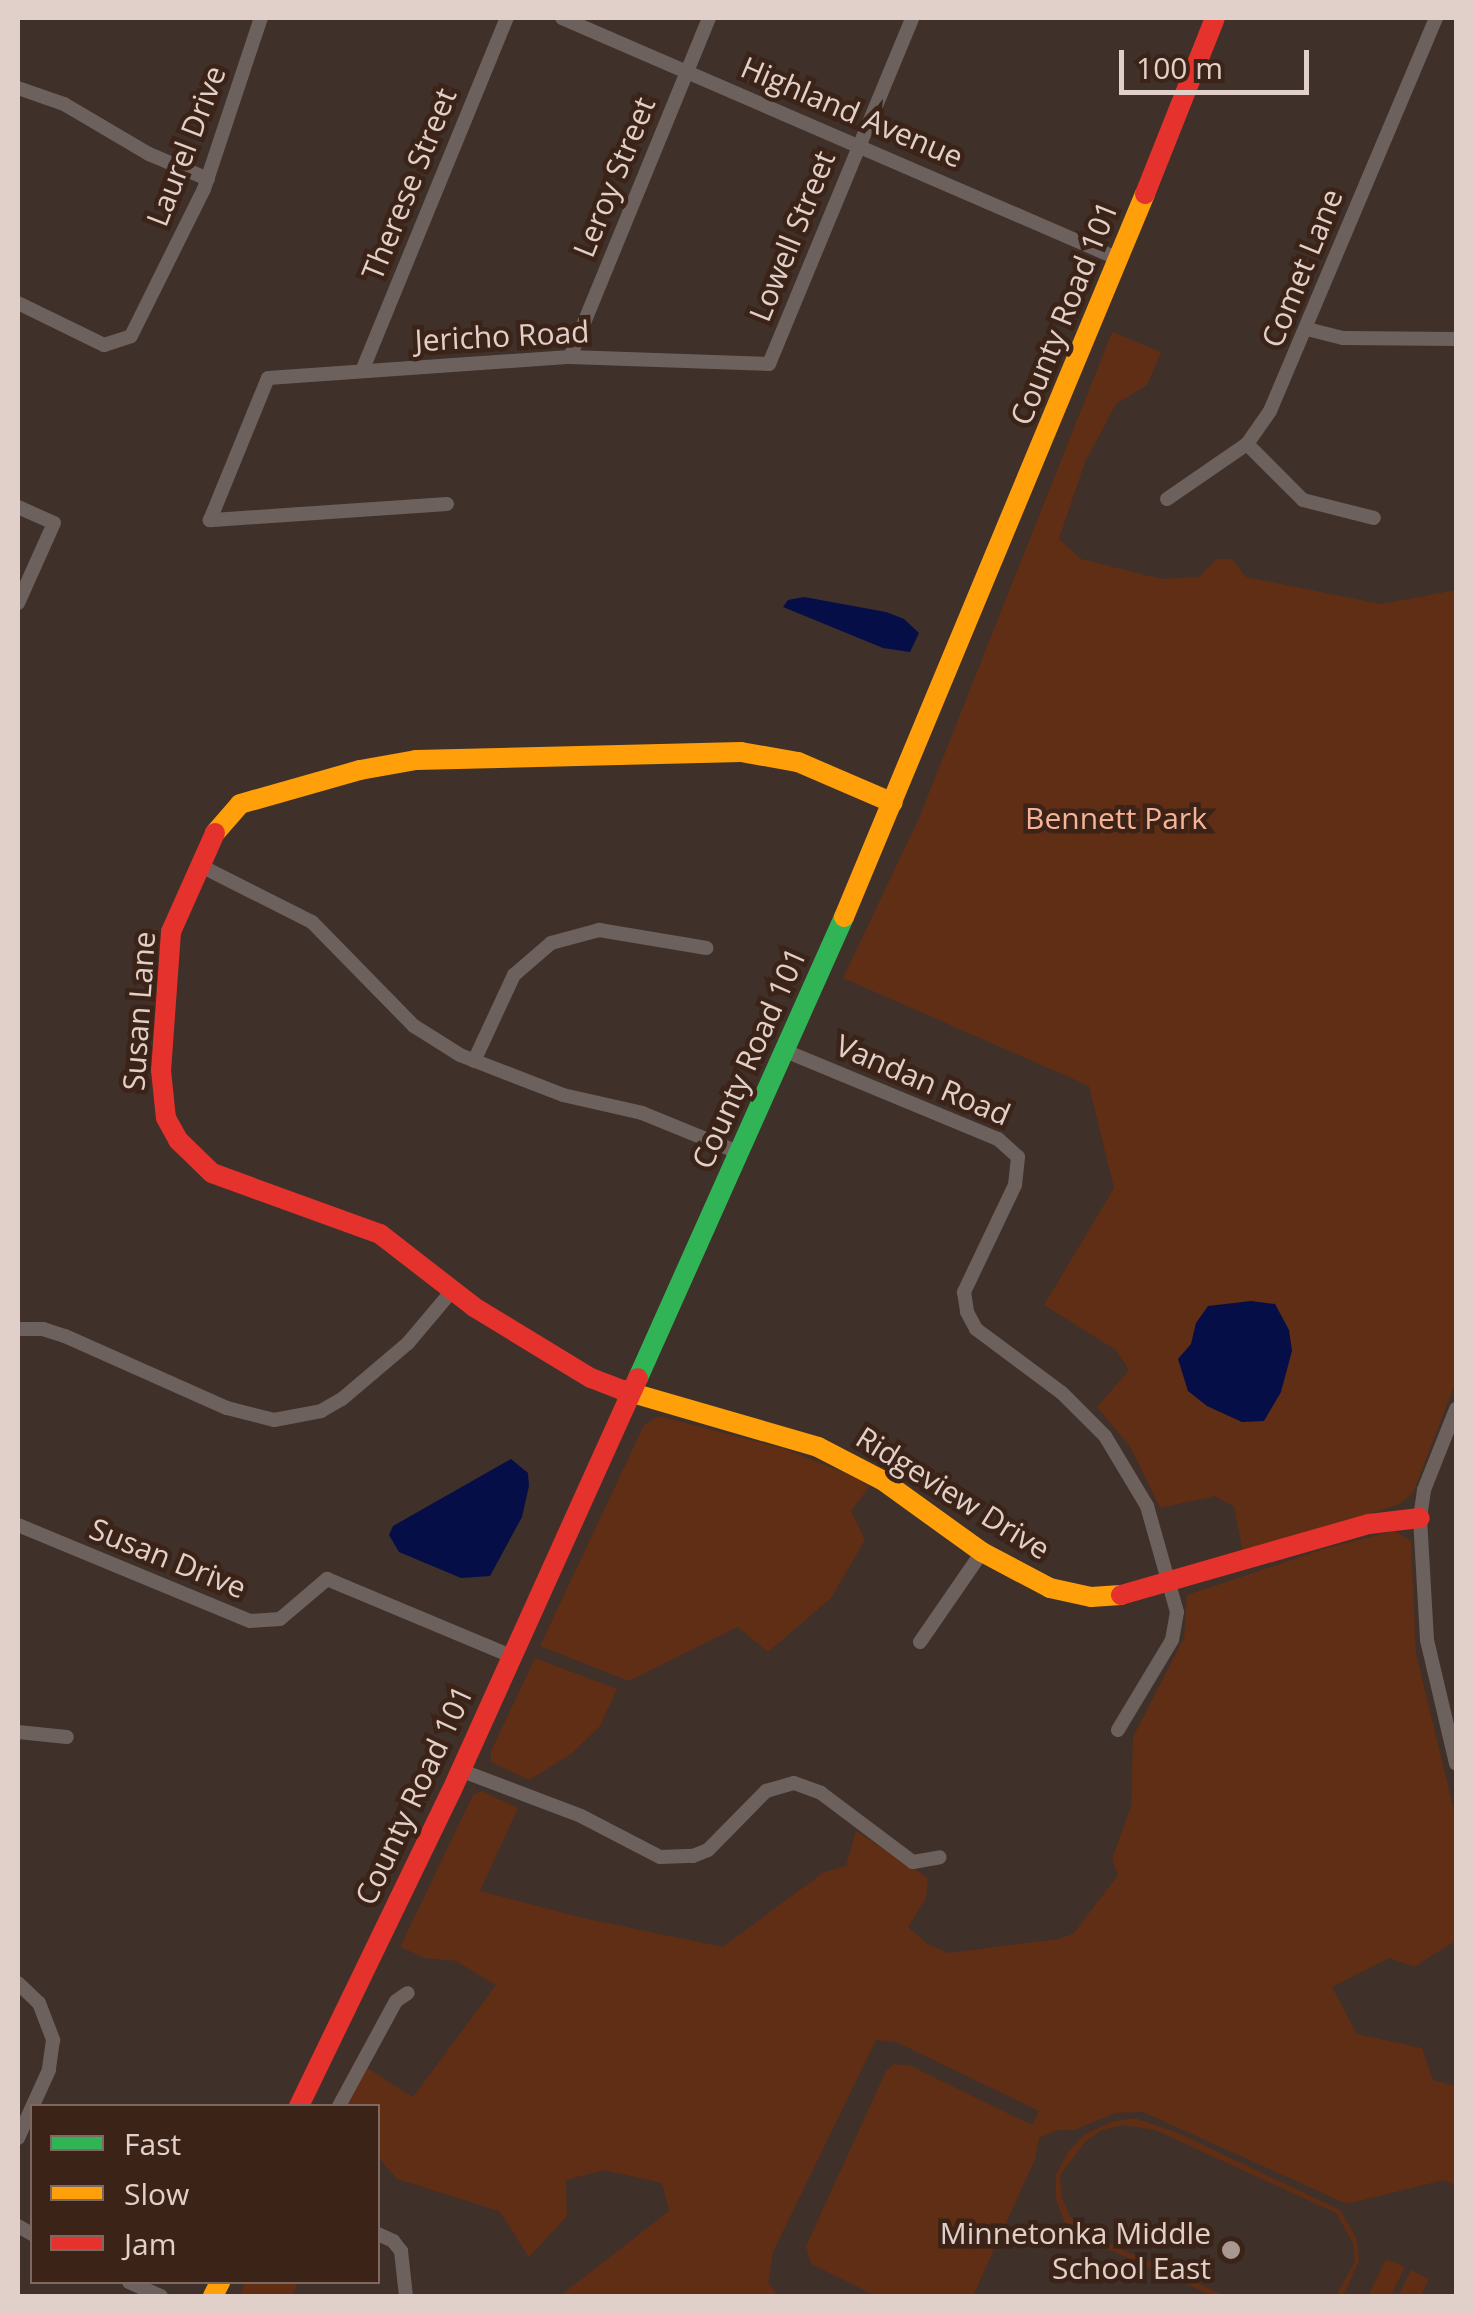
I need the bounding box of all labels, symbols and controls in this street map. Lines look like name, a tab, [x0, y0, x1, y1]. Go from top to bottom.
scale bar	[1124, 30, 1314, 92]
text: 100 m	[1136, 47, 1223, 88]
street label: Highland Avenue	[736, 49, 968, 175]
street label: Laurel Drive	[139, 61, 233, 231]
street label: Therese Street	[354, 83, 464, 285]
street label: Leroy Street	[566, 92, 662, 262]
street label: Lowell Street	[741, 146, 843, 326]
street label: Comet Lane	[1254, 184, 1350, 352]
street label: County Road 101	[1003, 196, 1125, 430]
street label: Jericho Road	[414, 313, 590, 359]
park label: Bennett Park	[1025, 800, 1207, 836]
street label: Susan Lane	[115, 930, 163, 1092]
street label: County Road 101	[684, 942, 814, 1174]
street label: Vandan Road	[830, 1027, 1016, 1133]
street label: Ridgeview Drive	[850, 1419, 1056, 1567]
street label: Susan Drive	[85, 1510, 251, 1606]
street label: County Road 101	[347, 1679, 481, 1911]
legend	[30, 2104, 380, 2284]
text: Fast	[124, 2123, 181, 2164]
text: Slow	[124, 2173, 189, 2214]
place label: Minnetonka Middle School East	[940, 2215, 1211, 2286]
text: Jam	[124, 2223, 177, 2264]
marker: Minnetonka Middle School East	[1220, 2239, 1242, 2261]

